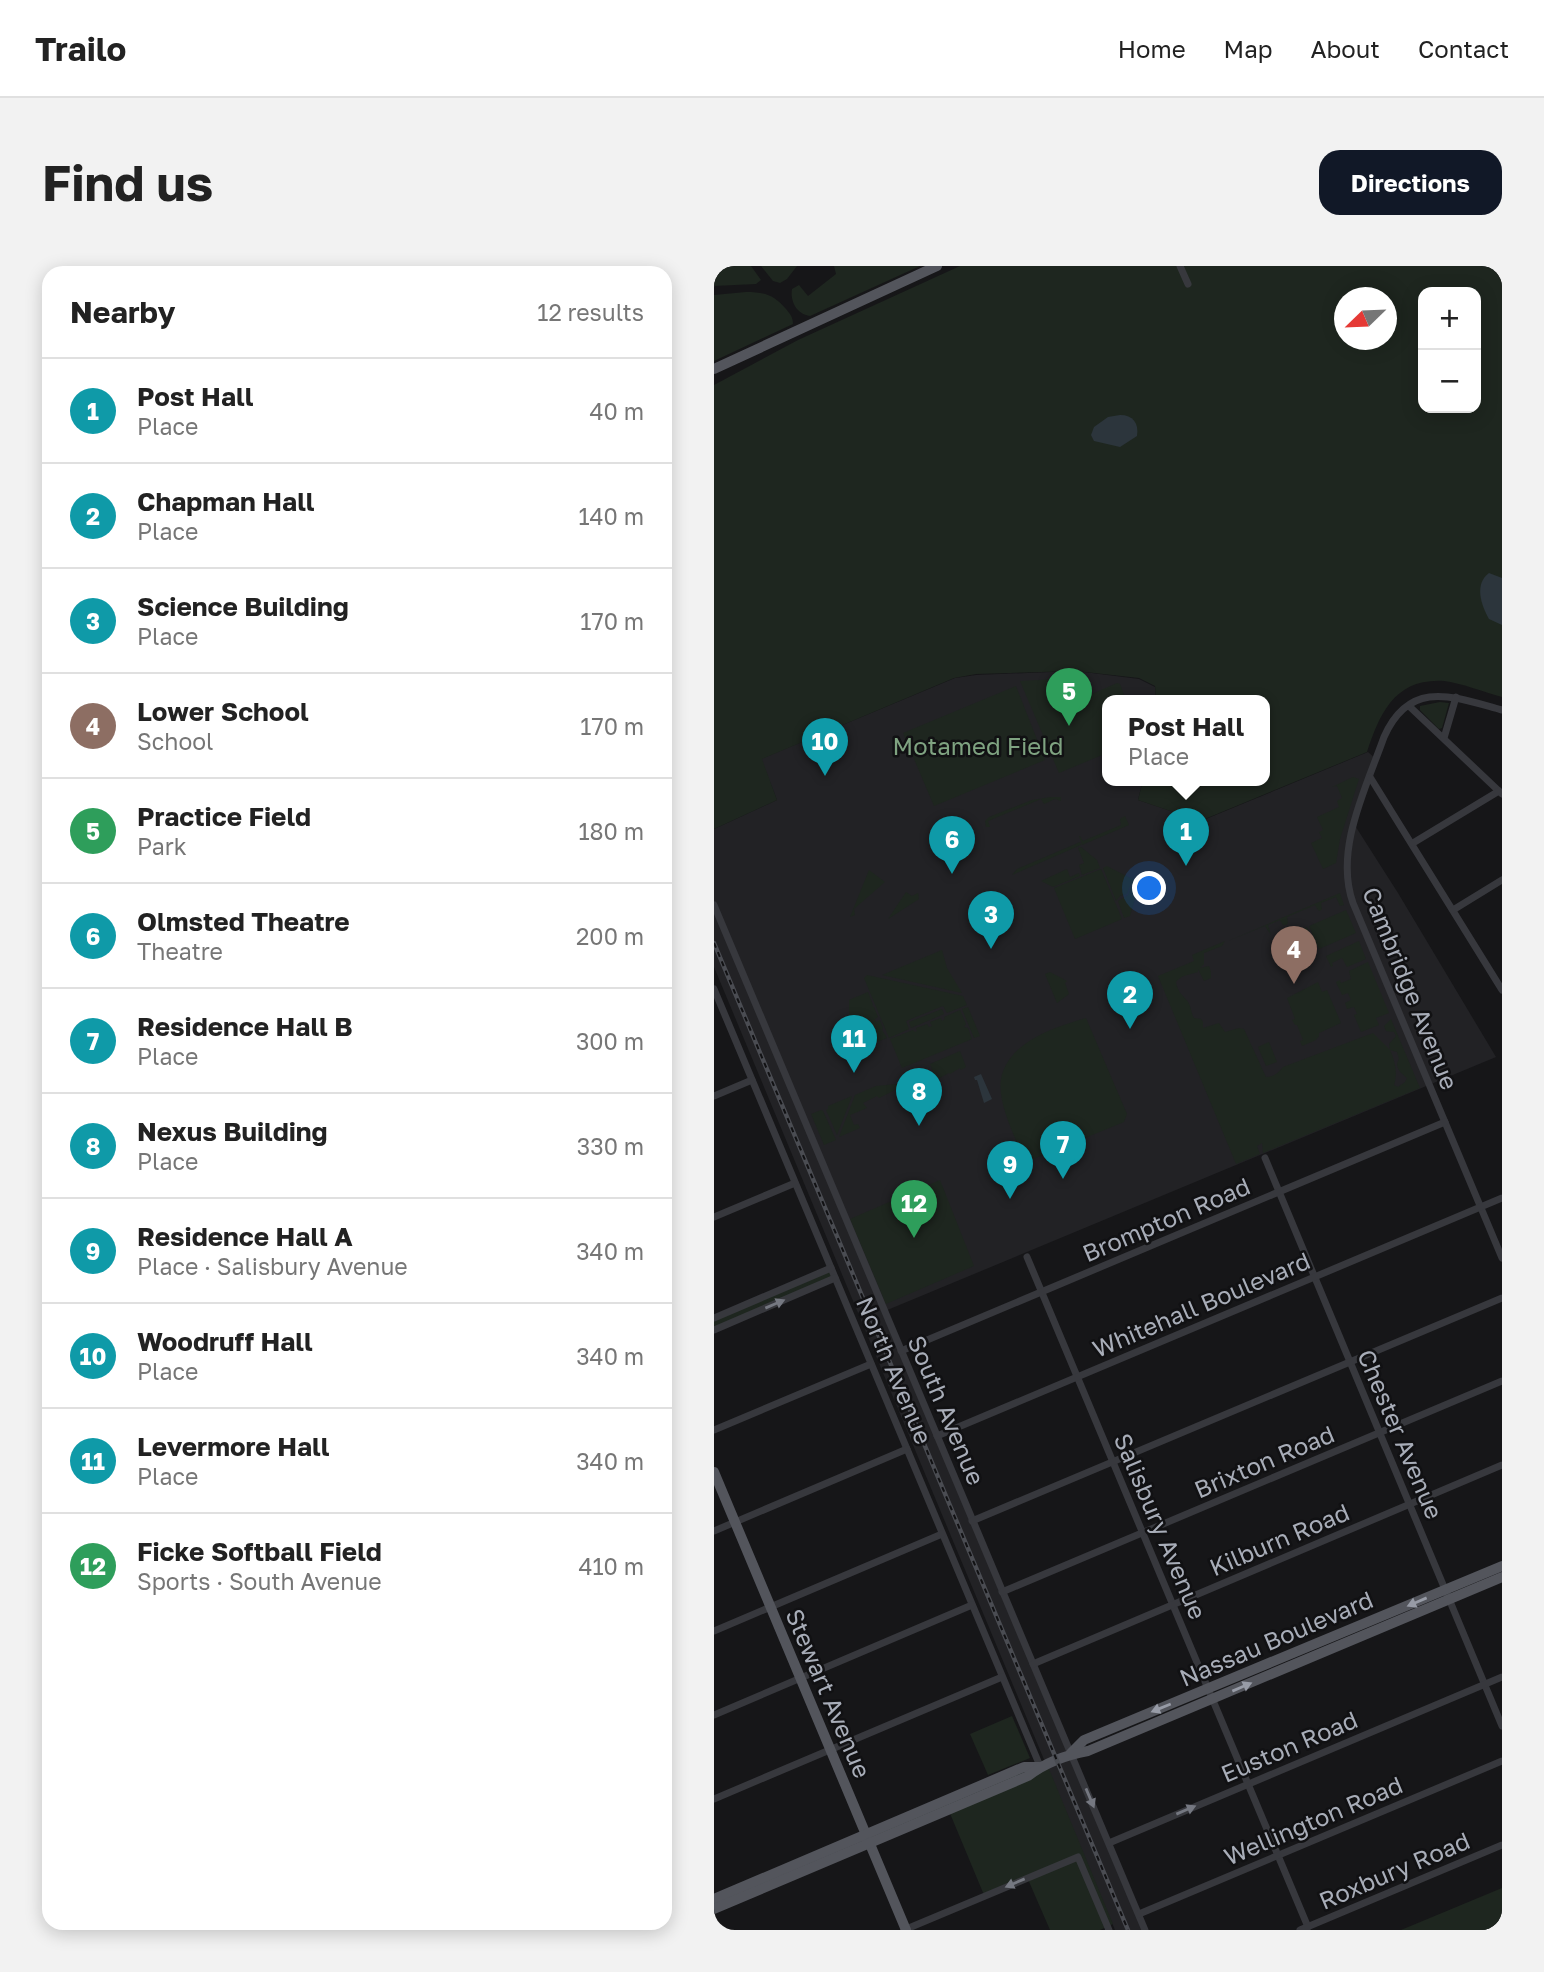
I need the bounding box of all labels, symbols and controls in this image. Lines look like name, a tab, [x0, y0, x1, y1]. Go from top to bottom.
text: Trailo	[35, 29, 126, 68]
text: Home	[1118, 34, 1186, 63]
text: Map	[1224, 34, 1273, 63]
text: About	[1311, 34, 1380, 63]
text: Contact	[1418, 34, 1509, 63]
button: Directions	[1319, 150, 1502, 215]
text: Find us	[42, 153, 213, 212]
north arrow	[1334, 287, 1397, 350]
map controls	[1418, 287, 1481, 413]
button: +	[1418, 287, 1481, 350]
text: Nearby	[70, 294, 175, 330]
text: 12 results	[537, 298, 644, 326]
button: −	[1418, 350, 1481, 413]
text: Post Hall	[137, 381, 253, 412]
text: 1	[87, 397, 99, 425]
text: 40 m	[590, 397, 644, 425]
text: Place	[137, 412, 198, 440]
text: Chapman Hall	[137, 486, 315, 517]
text: 2	[86, 502, 100, 530]
text: 140 m	[578, 502, 644, 530]
text: Place	[137, 517, 198, 545]
text: Science Building	[137, 591, 349, 622]
text: 3	[86, 607, 100, 635]
text: 170 m	[580, 607, 644, 635]
text: Place	[137, 622, 198, 650]
pin: 5	[1046, 668, 1092, 726]
popup	[1102, 695, 1270, 786]
text: Lower School	[137, 696, 309, 727]
text: Post Hall	[1128, 711, 1244, 742]
text: 4	[86, 712, 100, 740]
text: 170 m	[580, 712, 644, 740]
pin: 10	[802, 718, 848, 776]
text: School	[137, 727, 213, 755]
park label: Motamed Field	[893, 731, 1063, 760]
text: Place	[1128, 742, 1189, 770]
text: Practice Field	[137, 801, 311, 832]
pin: 1	[1163, 808, 1209, 866]
pin: 6	[929, 816, 975, 874]
text: 5	[86, 817, 100, 845]
text: 180 m	[578, 817, 644, 845]
text: Park	[137, 832, 187, 860]
your location	[1132, 871, 1166, 905]
street label: Cambridge Avenue	[1357, 883, 1465, 1093]
pin: 3	[968, 891, 1014, 949]
text: Olmsted Theatre	[137, 906, 350, 937]
text: 6	[86, 922, 100, 950]
text: 200 m	[576, 922, 644, 950]
pin: 4	[1271, 926, 1317, 984]
text: Theatre	[137, 937, 223, 965]
pin: 2	[1107, 971, 1153, 1029]
text: Residence Hall B	[137, 1011, 353, 1042]
pin: 11	[831, 1015, 877, 1073]
text: 7	[87, 1027, 99, 1055]
text: 300 m	[576, 1027, 644, 1055]
text: Place	[137, 1042, 198, 1070]
pin: 8	[896, 1068, 942, 1126]
text: Nexus Building	[137, 1116, 328, 1147]
pin: 7	[1040, 1121, 1086, 1179]
text: 8	[86, 1132, 100, 1160]
text: 330 m	[577, 1132, 644, 1160]
pin: 9	[987, 1141, 1033, 1199]
text: Place	[137, 1147, 198, 1175]
street label: Brompton Road	[1078, 1171, 1254, 1267]
pin: 12	[891, 1180, 937, 1238]
text: Residence Hall A	[137, 1221, 353, 1252]
text: 9	[86, 1237, 100, 1265]
text: 340 m	[576, 1237, 644, 1265]
street label: Whitehall Boulevard	[1088, 1245, 1314, 1363]
text: Place · Salisbury Avenue	[137, 1252, 408, 1280]
street label: North Avenue	[851, 1292, 939, 1448]
one-way arrow	[764, 1298, 785, 1309]
text: Woodruff Hall	[137, 1326, 313, 1357]
street label: South Avenue	[903, 1331, 991, 1489]
text: 10	[80, 1342, 106, 1370]
text: 340 m	[576, 1342, 644, 1370]
street label: Chester Avenue	[1352, 1345, 1450, 1523]
text: Place	[137, 1357, 198, 1385]
street label: Brixton Road	[1190, 1419, 1338, 1503]
street label: Salisbury Avenue	[1109, 1429, 1213, 1623]
text: Levermore Hall	[137, 1431, 329, 1462]
text: 11	[81, 1447, 105, 1475]
text: 340 m	[576, 1447, 644, 1475]
text: Place	[137, 1462, 198, 1490]
street label: Kilburn Road	[1205, 1497, 1353, 1581]
text: Ficke Softball Field	[137, 1536, 382, 1567]
text: 12	[80, 1552, 106, 1580]
text: 410 m	[578, 1552, 644, 1580]
text: Sports · South Avenue	[137, 1567, 382, 1595]
street label: Nassau Boulevard	[1175, 1584, 1377, 1692]
one-way arrow	[1406, 1597, 1427, 1608]
street label: Stewart Avenue	[780, 1604, 878, 1782]
one-way arrow	[1231, 1682, 1252, 1693]
one-way arrow	[1151, 1703, 1172, 1714]
street label: Euston Road	[1216, 1704, 1362, 1788]
street label: Wellington Road	[1219, 1769, 1407, 1871]
one-way arrow	[1085, 1788, 1096, 1809]
one-way arrow	[1176, 1804, 1197, 1815]
street label: Roxbury Road	[1314, 1825, 1474, 1915]
one-way arrow	[1005, 1877, 1025, 1889]

